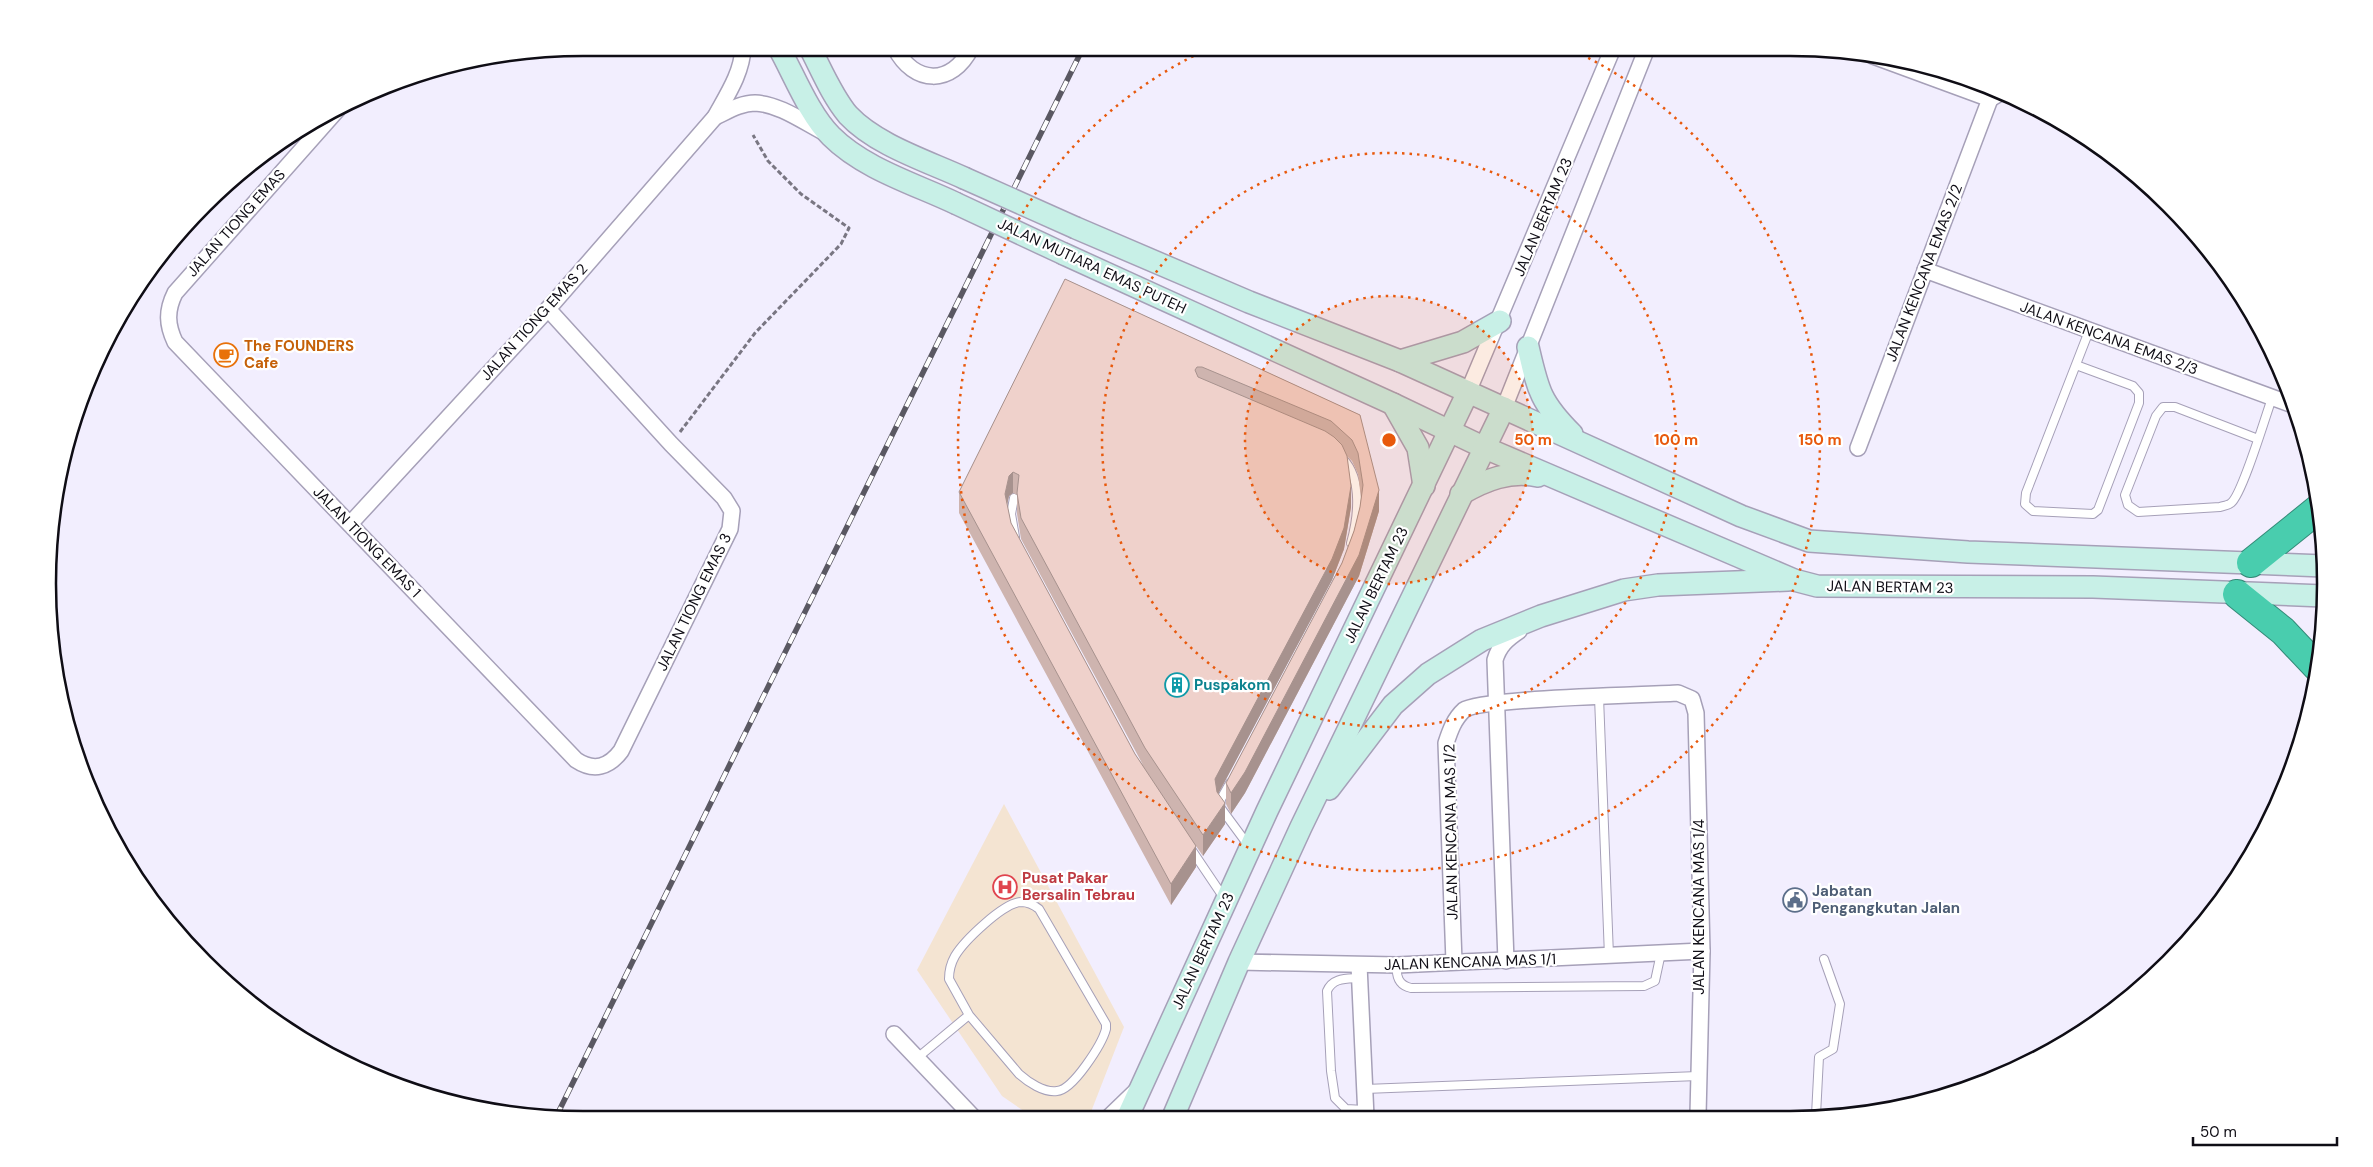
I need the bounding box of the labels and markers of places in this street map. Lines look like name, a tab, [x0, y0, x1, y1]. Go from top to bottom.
place label: The FOUNDERS Cafe	[244, 336, 354, 373]
cafe icon: The FOUNDERS Cafe	[213, 342, 239, 368]
centre of rings	[1380, 431, 1398, 449]
building icon: Puspakom	[1164, 672, 1190, 698]
place label: Puspakom	[1194, 675, 1270, 695]
place label: Pusat Pakar Bersalin Tebrau	[1022, 868, 1135, 905]
hospital icon: Pusat Pakar Bersalin Tebrau	[992, 874, 1018, 900]
place label: Jabatan Pengangkutan Jalan	[1812, 881, 1960, 918]
public building icon: Jabatan Pengangkutan Jalan	[1782, 887, 1808, 913]

